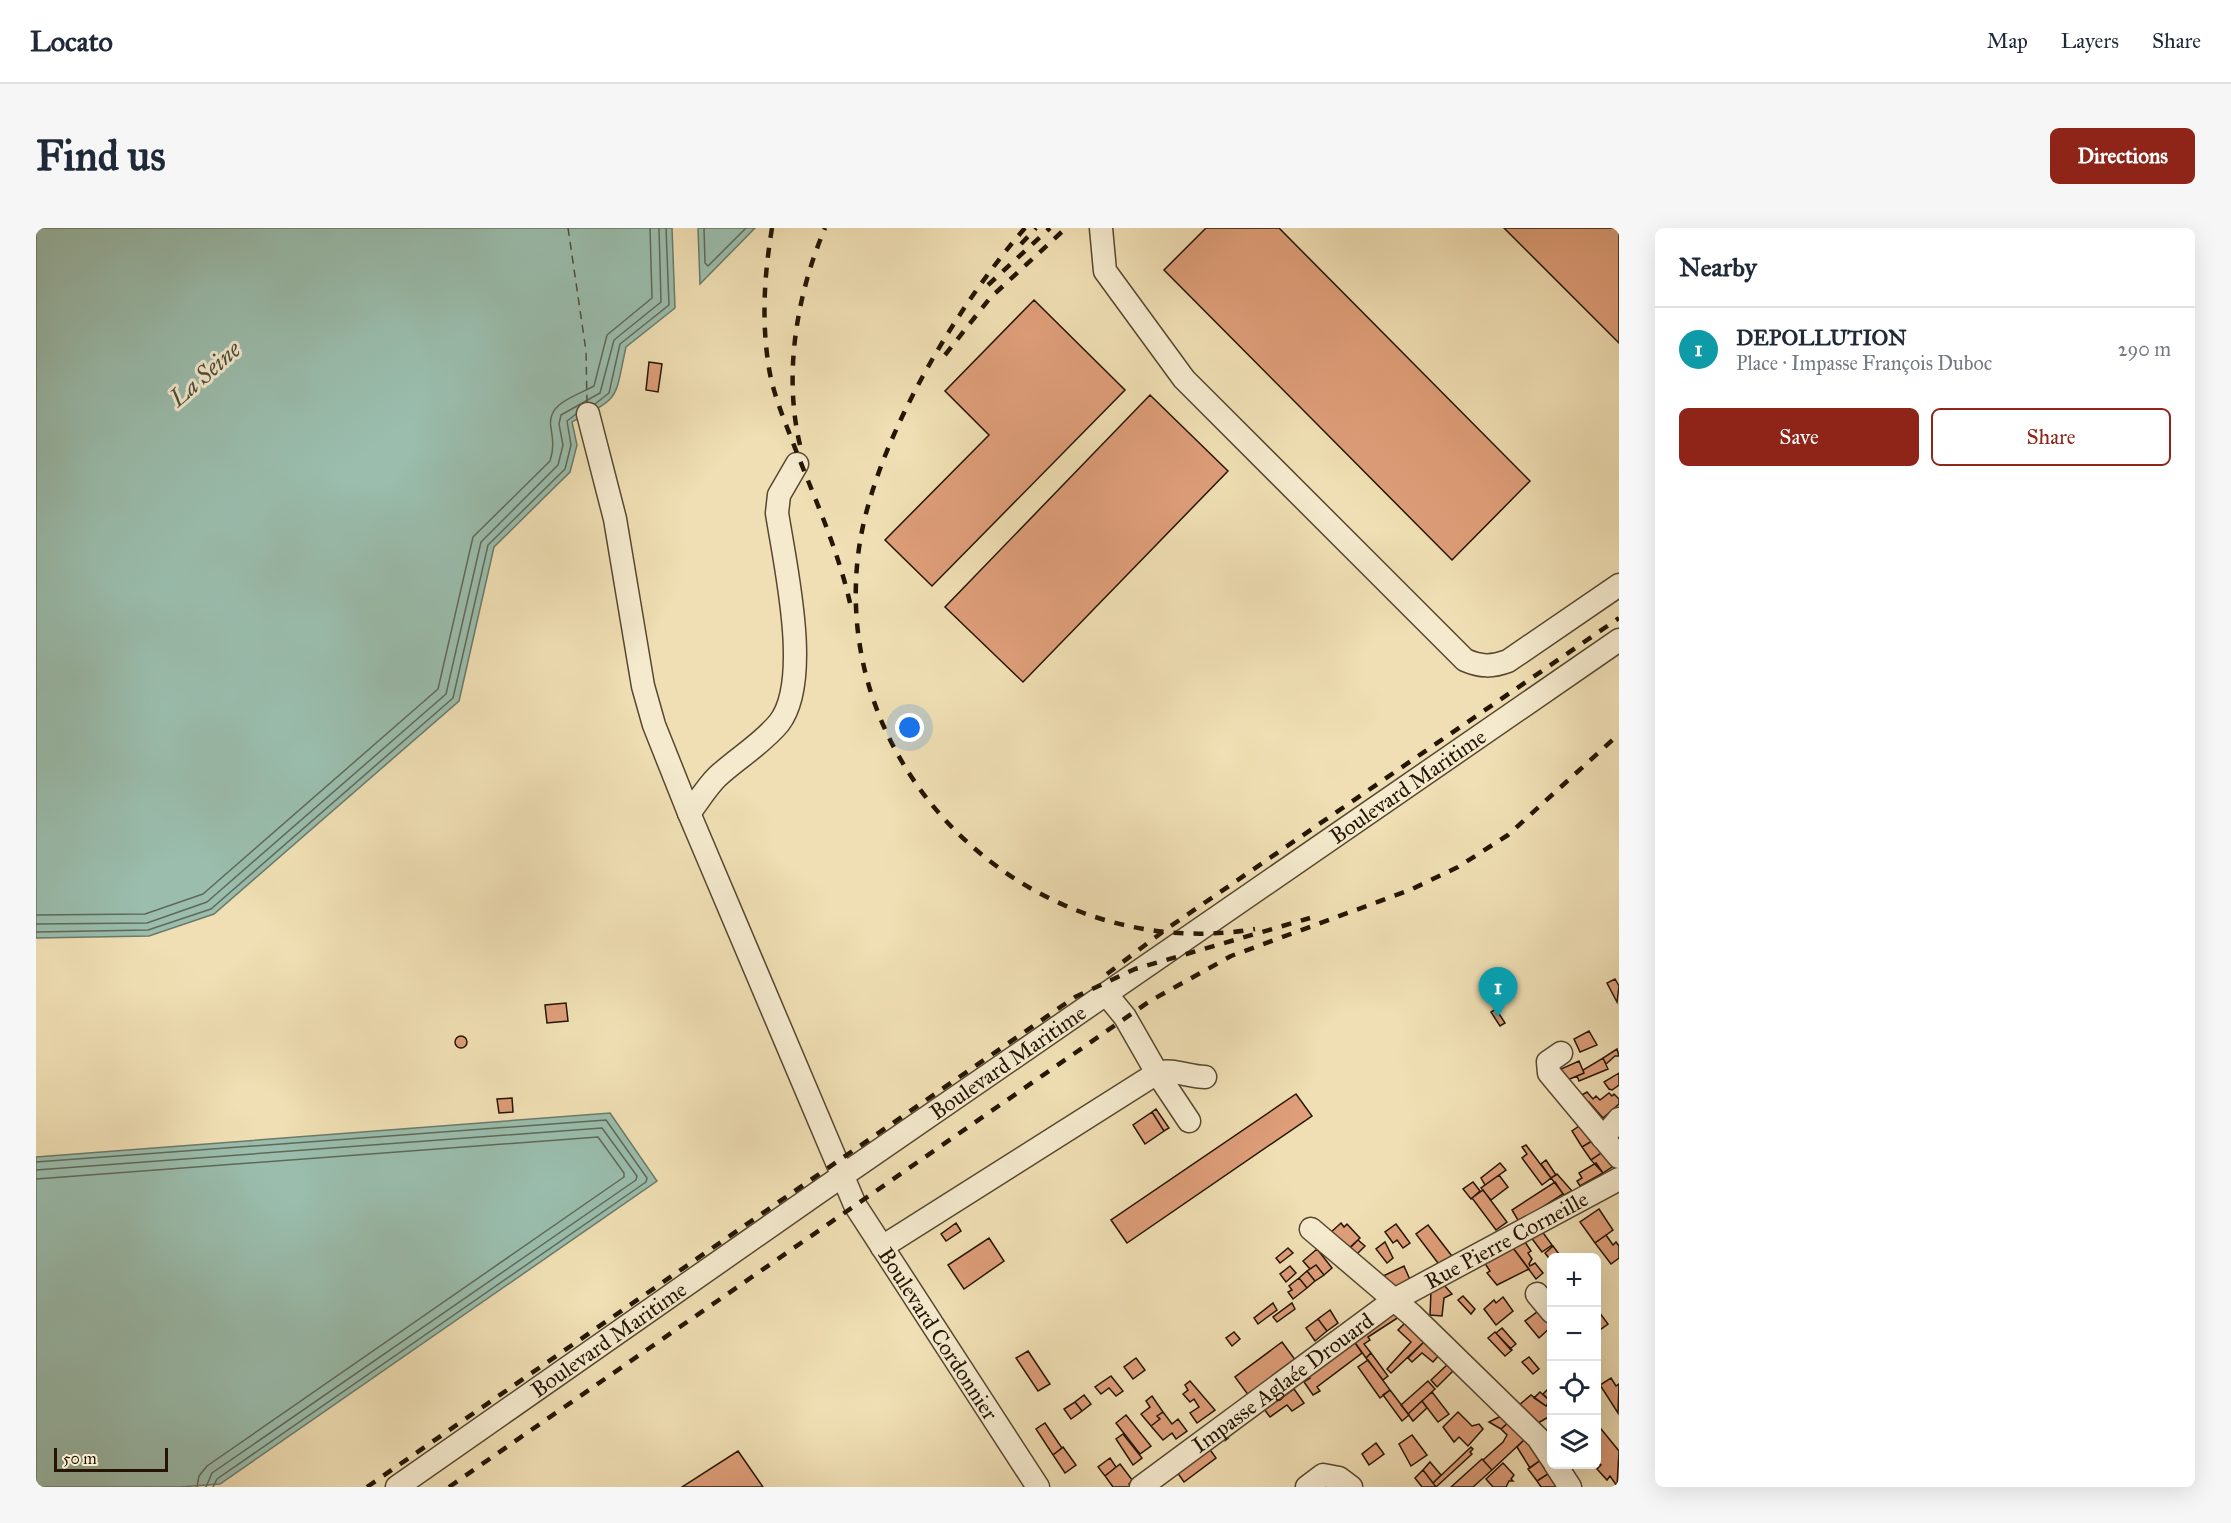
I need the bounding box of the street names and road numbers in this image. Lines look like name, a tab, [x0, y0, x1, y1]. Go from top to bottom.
street label: Boulevard Maritime	[1325, 723, 1491, 850]
street label: Boulevard Maritime	[924, 999, 1091, 1126]
street label: Rue Pierre Corneille	[1420, 1185, 1593, 1295]
street label: Boulevard Cordonnier	[872, 1243, 1004, 1426]
street label: Boulevard Maritime	[526, 1276, 692, 1403]
street label: Impasse Aglaée Drouard	[1187, 1307, 1379, 1459]

